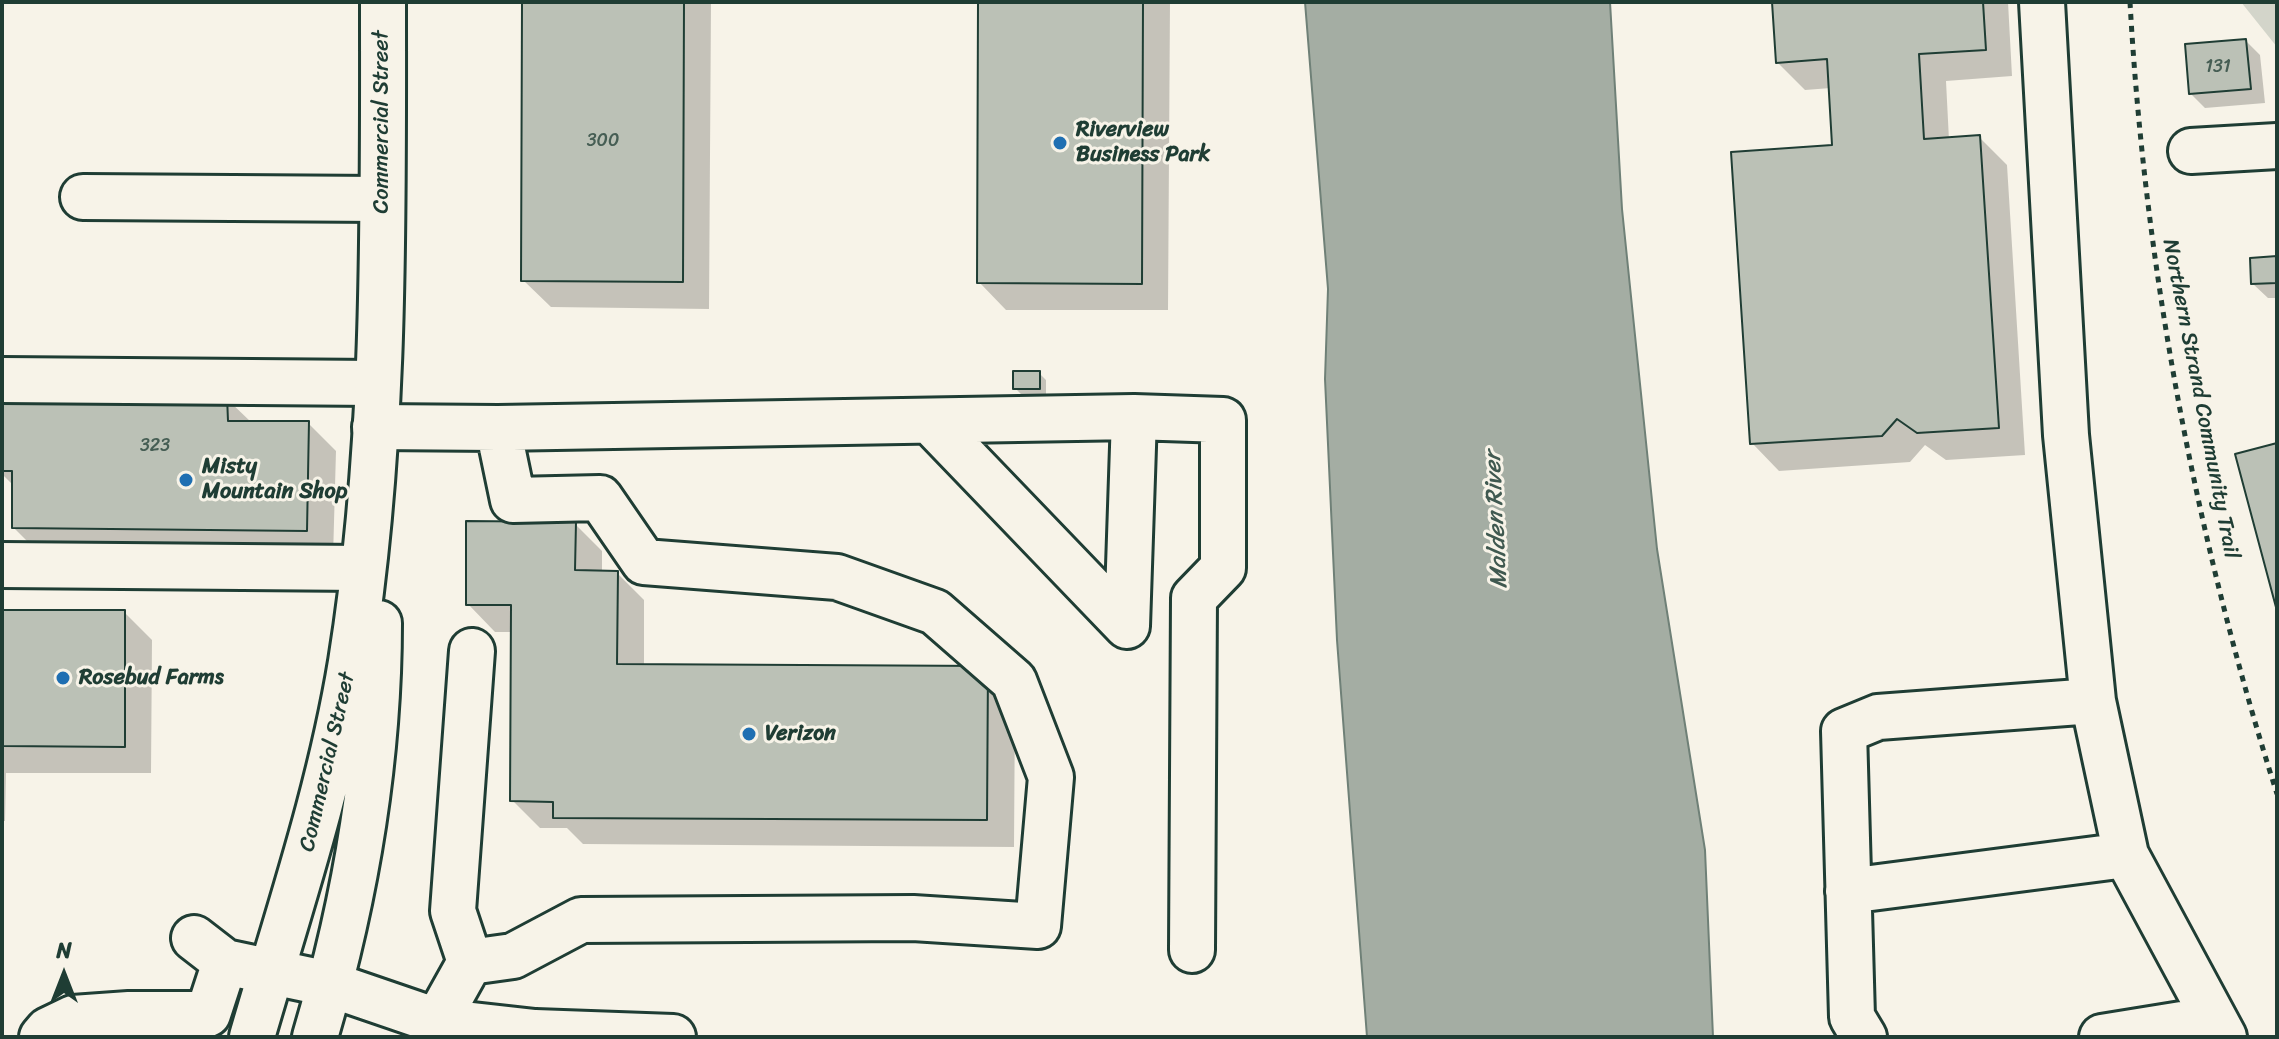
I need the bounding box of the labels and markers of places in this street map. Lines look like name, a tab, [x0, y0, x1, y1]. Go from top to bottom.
place label: Riverview Business Park	[1076, 117, 1210, 168]
marker: Riverview Business Park	[1051, 134, 1069, 152]
place label: Misty Mountain Shop	[202, 454, 347, 506]
marker: Misty Mountain Shop	[177, 471, 195, 489]
place label: Rosebud Farms	[79, 665, 224, 691]
marker: Rosebud Farms	[54, 669, 72, 687]
place label: Verizon	[765, 721, 836, 747]
marker: Verizon	[740, 725, 758, 743]

